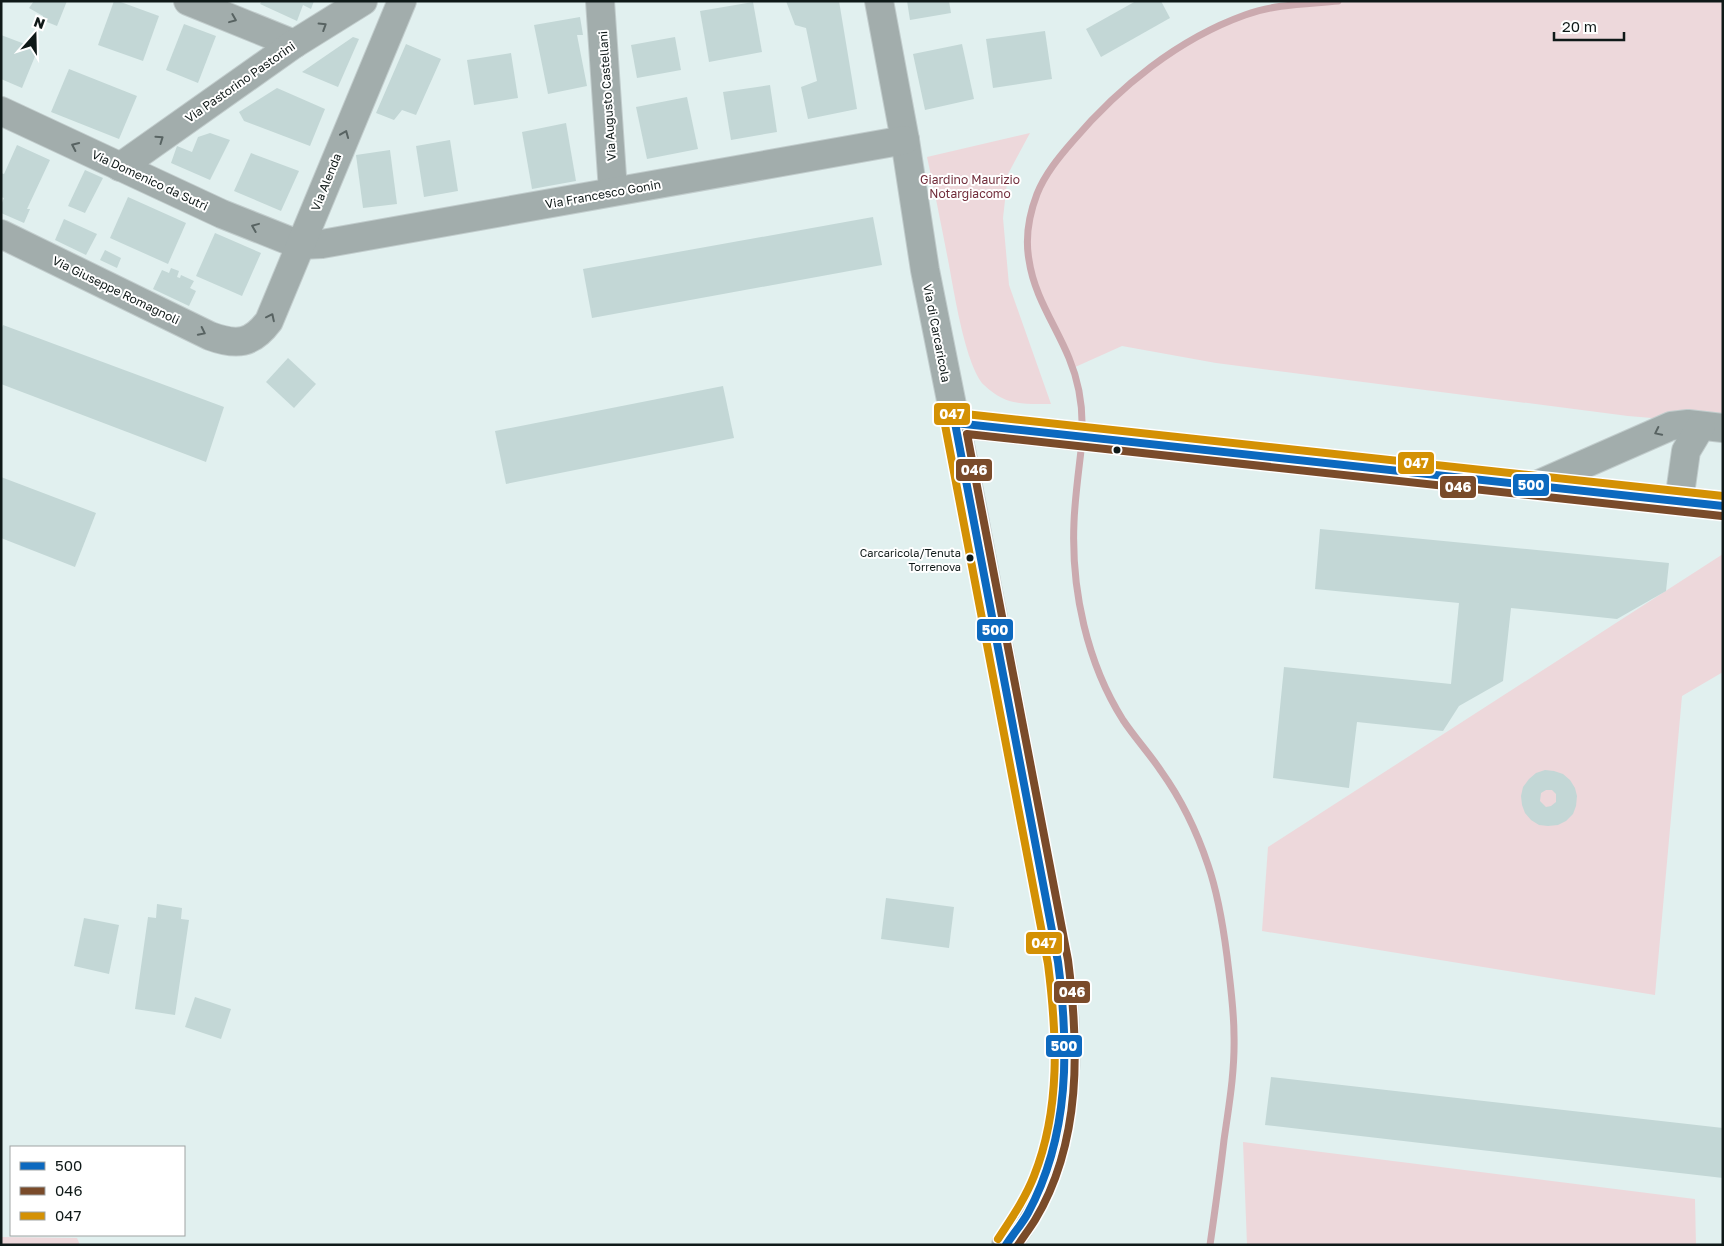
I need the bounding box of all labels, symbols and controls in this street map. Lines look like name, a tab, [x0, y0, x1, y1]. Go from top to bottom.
north arrow	[10, 10, 60, 60]
scale bar	[1554, 10, 1624, 42]
text: N	[32, 13, 48, 32]
one-way arrow	[228, 13, 237, 24]
text: 20 m	[1562, 17, 1597, 35]
one-way arrow	[317, 23, 326, 33]
street label: Via Augusto Castellani	[595, 31, 619, 161]
street label: Via Pastorino Pastorini	[182, 38, 298, 126]
one-way arrow	[340, 131, 350, 139]
one-way arrow	[154, 136, 164, 145]
one-way arrow	[71, 141, 80, 152]
street label: Via Domenico da Sutri	[90, 147, 210, 213]
street label: Via Alenda	[308, 151, 344, 213]
park label: Giardino Maurizio Notargiacomo	[920, 172, 1020, 201]
street label: Via Francesco Gonin	[544, 176, 662, 212]
one-way arrow	[251, 223, 260, 233]
street label: Via Giuseppe Romagnoli	[50, 253, 182, 327]
street label: Via di Carcaricola	[920, 283, 954, 383]
one-way arrow	[264, 313, 275, 322]
one-way arrow	[197, 326, 206, 336]
line badge: 047	[933, 402, 971, 426]
text: 047	[939, 405, 965, 422]
one-way arrow	[1654, 426, 1663, 436]
unlabelled marker	[1112, 445, 1122, 455]
line badge: 047	[1397, 451, 1435, 475]
text: 047	[1403, 454, 1429, 471]
line badge: 046	[955, 458, 993, 482]
text: 046	[961, 461, 987, 478]
line badge: 500	[1512, 473, 1550, 497]
line badge: 046	[1439, 475, 1477, 499]
text: 500	[1518, 476, 1544, 493]
text: 046	[1445, 478, 1471, 495]
place label: Carcaricola/Tenuta Torrenova	[860, 546, 961, 573]
marker: Carcaricola/Tenuta Torrenova	[965, 553, 975, 563]
line badge: 500	[976, 618, 1014, 642]
text: 500	[982, 621, 1008, 638]
line badge: 047	[1025, 931, 1063, 955]
text: 047	[1031, 934, 1057, 951]
line badge: 046	[1053, 980, 1091, 1004]
text: 046	[1059, 983, 1085, 1000]
line badge: 500	[1045, 1034, 1083, 1058]
text: 500	[1051, 1037, 1077, 1054]
legend	[10, 1146, 185, 1236]
text: 500	[55, 1156, 82, 1174]
text: 046	[55, 1181, 83, 1199]
text: 047	[55, 1206, 81, 1224]

